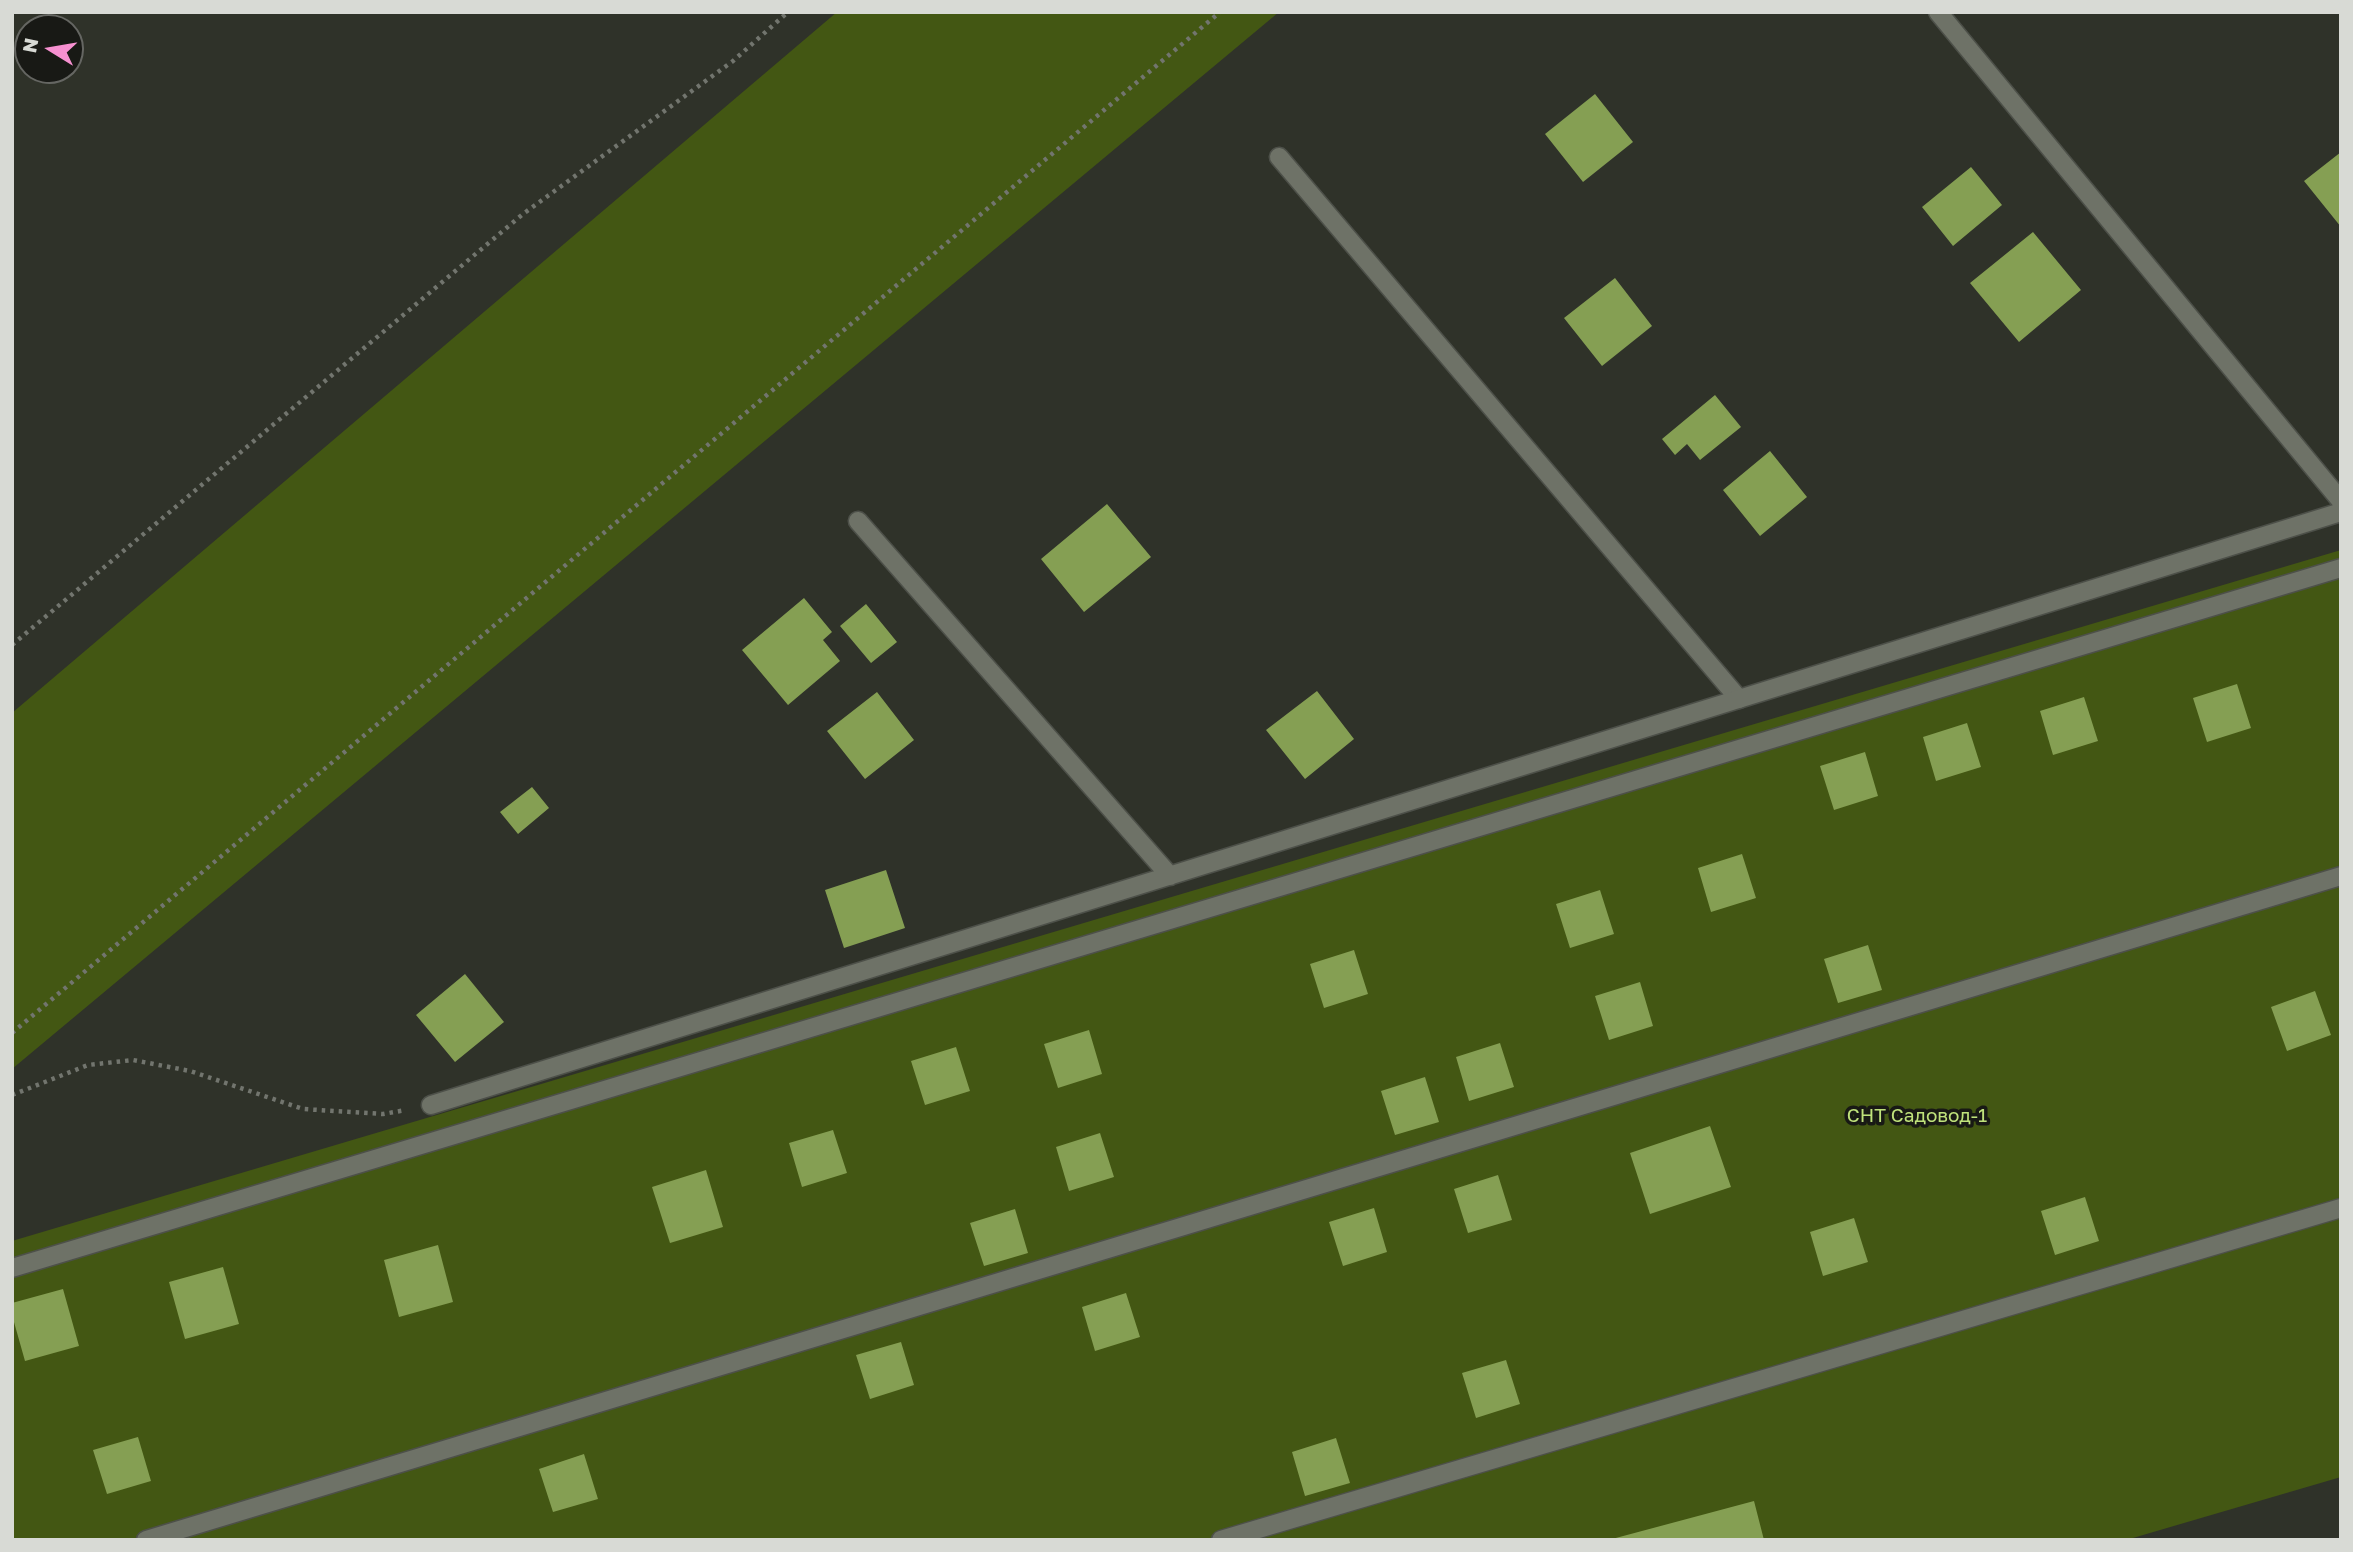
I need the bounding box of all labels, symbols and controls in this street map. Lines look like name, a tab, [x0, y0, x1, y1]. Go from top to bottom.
north arrow	[14, 14, 84, 84]
text: N	[17, 36, 43, 55]
park label: СНТ Садовод-1	[1847, 1105, 1987, 1127]

